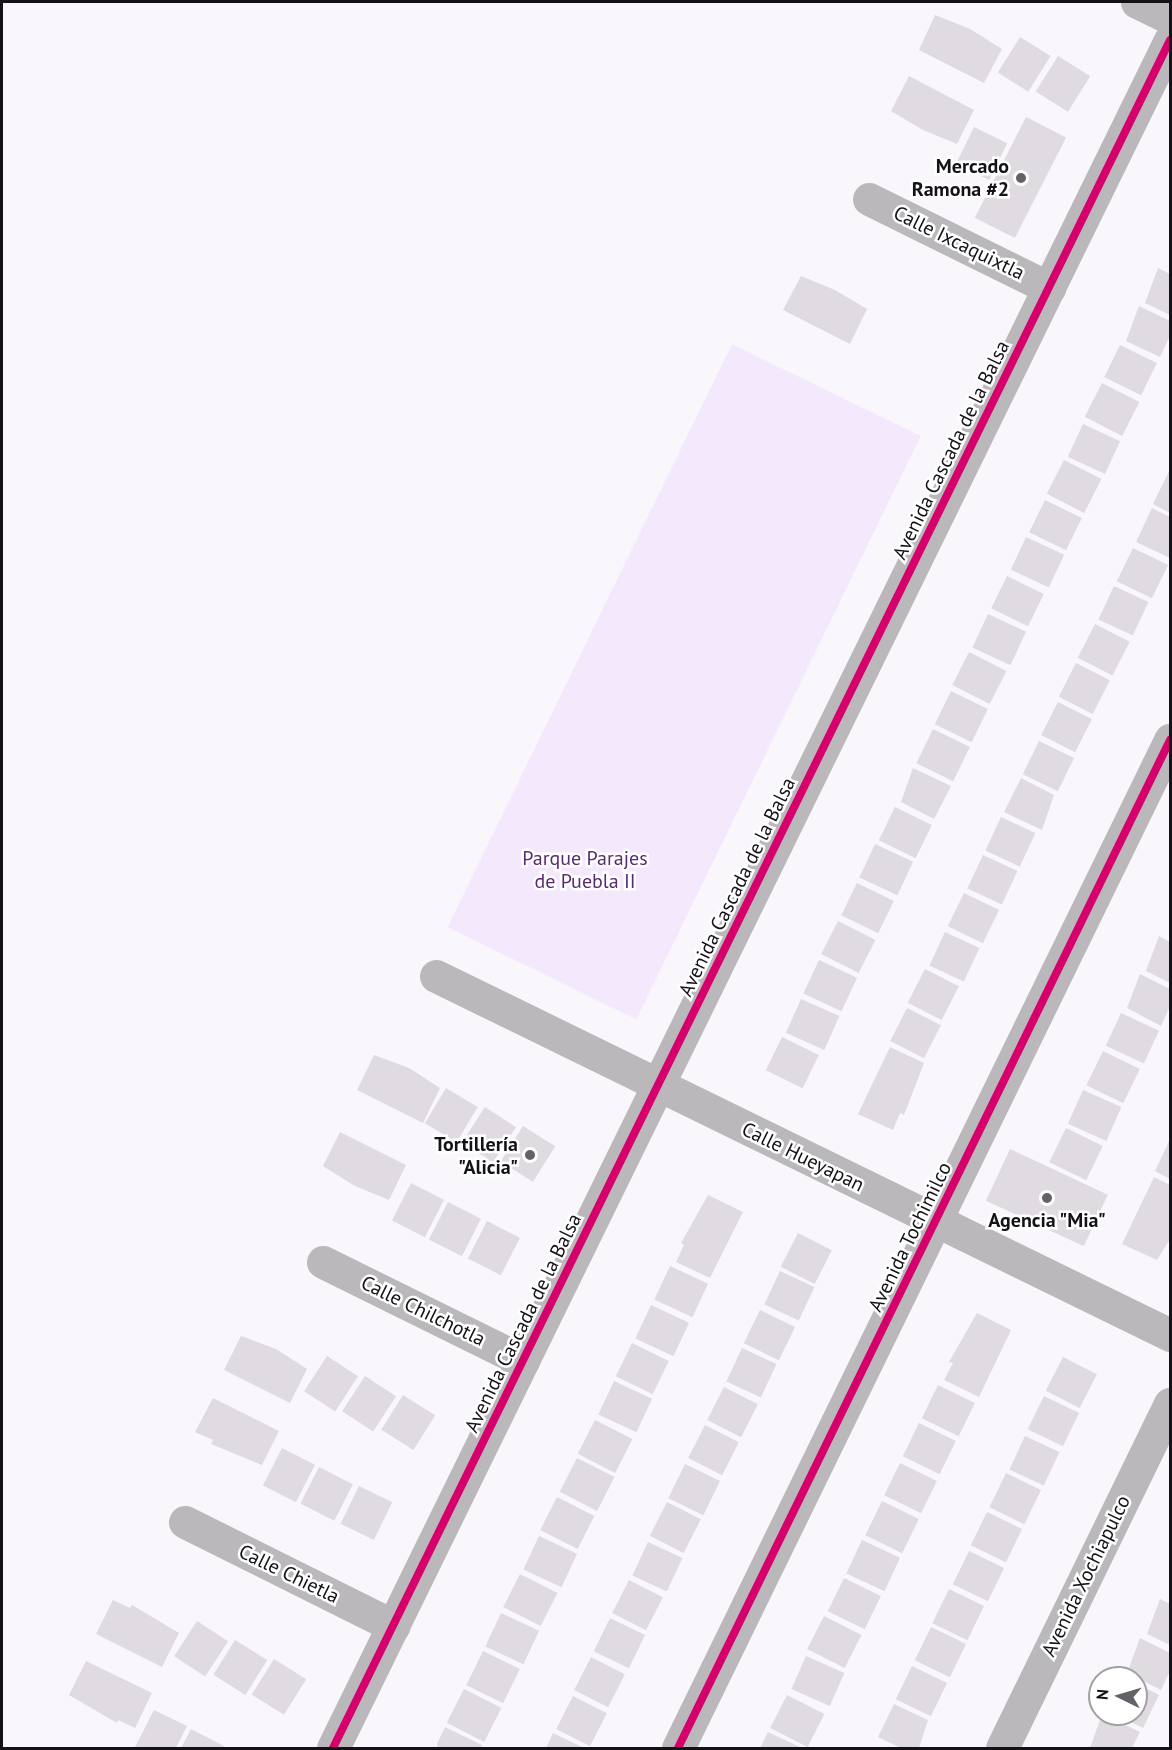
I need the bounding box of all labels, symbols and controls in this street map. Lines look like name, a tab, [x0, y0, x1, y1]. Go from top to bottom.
place label: Mercado Ramona #2	[912, 154, 1009, 201]
marker: Mercado Ramona #2	[1014, 171, 1028, 185]
street label: Calle Ixcaquixtla	[890, 201, 1028, 285]
street label: Avenida Cascada de la Balsa	[888, 337, 1014, 563]
street label: Avenida Cascada de la Balsa	[674, 774, 800, 1000]
park label: Parque Parajes de Puebla II	[522, 846, 648, 893]
street label: Calle Hueyapan	[738, 1117, 868, 1197]
place label: Tortillería "Alicia"	[434, 1132, 518, 1179]
marker: Tortillería "Alicia"	[523, 1148, 537, 1162]
street label: Avenida Tochimilco	[863, 1158, 957, 1316]
marker: Agencia "Mia"	[1040, 1191, 1054, 1205]
place label: Agencia "Mia"	[987, 1208, 1107, 1232]
street label: Avenida Cascada de la Balsa	[460, 1210, 586, 1436]
street label: Calle Chilchotla	[357, 1271, 489, 1351]
street label: Avenida Xochiapulco	[1036, 1491, 1136, 1661]
street label: Calle Chietla	[235, 1539, 343, 1609]
north arrow	[1088, 1666, 1148, 1726]
text: N	[1092, 1689, 1112, 1701]

